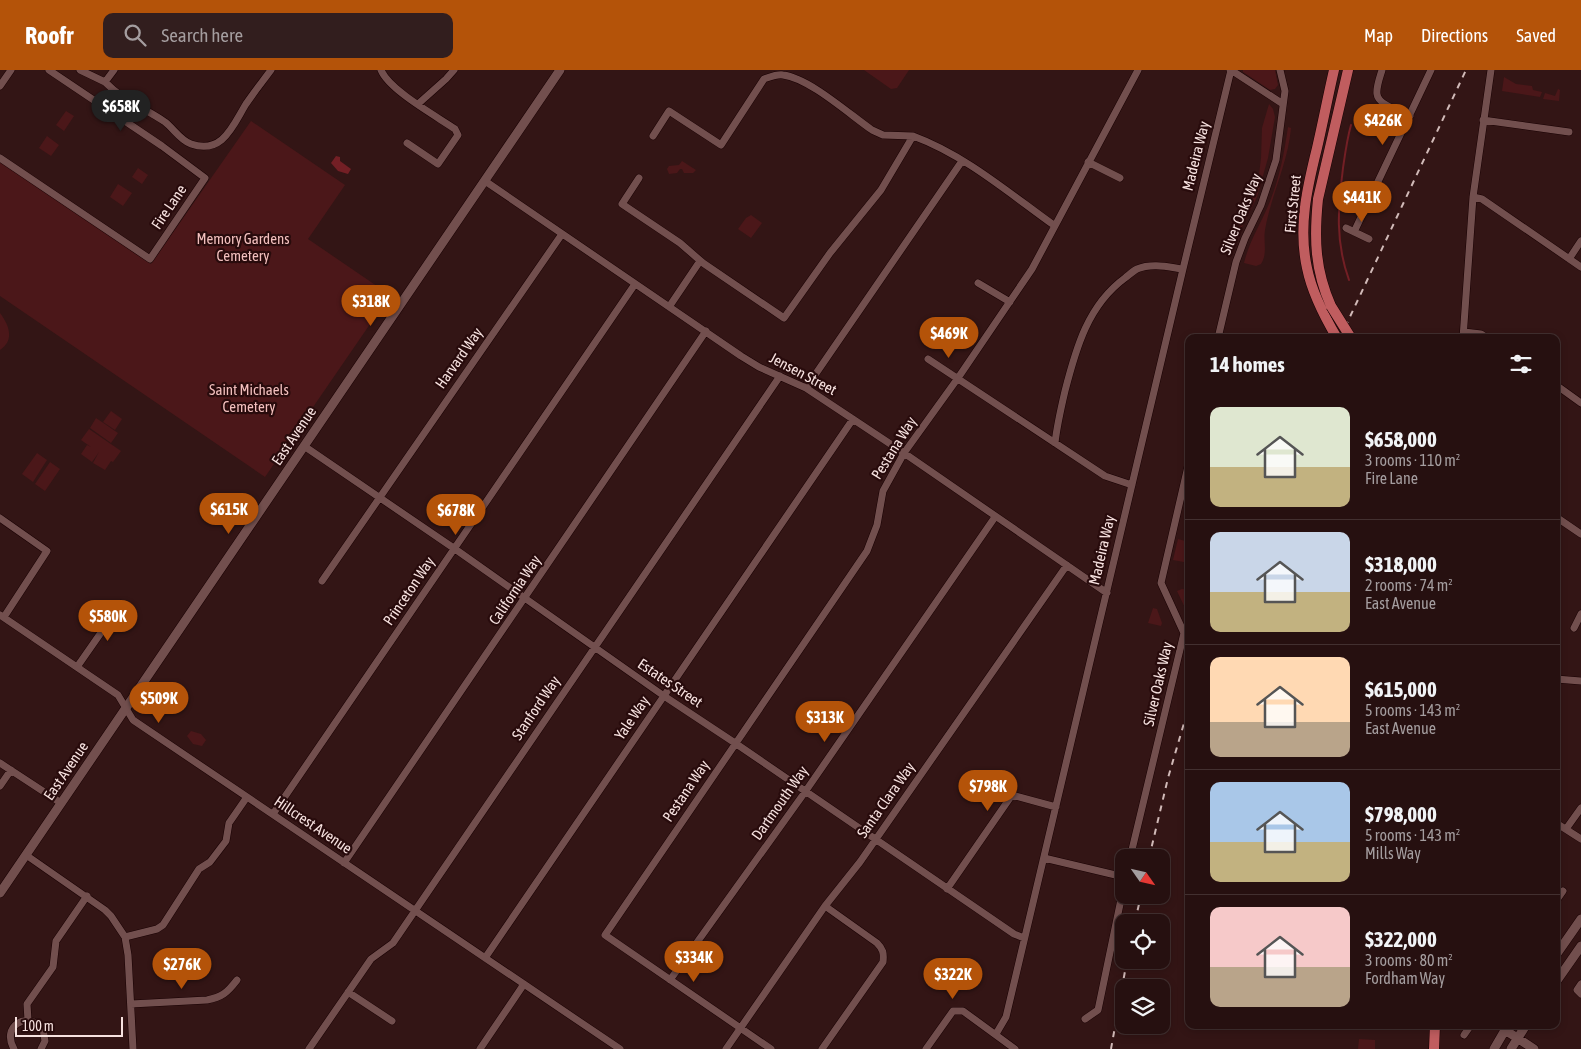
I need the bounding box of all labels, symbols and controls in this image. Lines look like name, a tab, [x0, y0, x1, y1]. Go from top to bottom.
search box	[103, 13, 453, 58]
icon: search	[121, 21, 149, 49]
text: Roofr	[25, 22, 73, 49]
text: Search here	[161, 24, 243, 46]
text: Map	[1364, 25, 1393, 46]
text: Directions	[1421, 25, 1488, 46]
text: Saved	[1516, 25, 1556, 46]
pin: $658K	[86, 90, 156, 132]
text: $658K	[102, 97, 140, 115]
pin: $426K	[1348, 104, 1418, 146]
text: $426K	[1364, 111, 1402, 129]
street label: Madeira Way	[1179, 119, 1212, 192]
street label: Silver Oaks Way	[1217, 171, 1265, 257]
street label: First Street	[1281, 174, 1304, 234]
pin: $441K	[1327, 180, 1397, 223]
street label: Fire Lane	[148, 181, 190, 232]
text: $441K	[1343, 188, 1381, 206]
park label: Memory Gardens Cemetery	[196, 230, 290, 264]
pin: $318K	[336, 284, 406, 327]
text: $318K	[352, 292, 390, 310]
pin: $469K	[914, 316, 984, 359]
street label: Harvard Way	[431, 324, 486, 391]
text: $469K	[930, 324, 968, 342]
street label: Jensen Street	[767, 349, 840, 398]
icon: filters	[1507, 350, 1535, 378]
text: 14 homes	[1210, 352, 1285, 376]
park label: Saint Michaels Cemetery	[209, 381, 289, 415]
street label: East Avenue	[268, 403, 319, 468]
street label: Pestana Way	[868, 413, 919, 482]
icon: home	[1250, 427, 1310, 487]
text: $658,000	[1365, 427, 1437, 451]
text: 3 rooms · 110 m²	[1365, 451, 1460, 469]
text: Fire Lane	[1365, 469, 1418, 487]
pin: $615K	[194, 492, 264, 535]
pin: $678K	[421, 494, 491, 536]
text: $615K	[210, 500, 248, 518]
text: $678K	[437, 501, 475, 519]
street label: Madeira Way	[1085, 513, 1118, 586]
street label: California Way	[485, 552, 544, 628]
icon: home	[1250, 552, 1310, 612]
text: $318,000	[1365, 552, 1437, 576]
street label: Princeton Way	[379, 553, 438, 628]
text: 2 rooms · 74 m²	[1365, 576, 1453, 594]
text: East Avenue	[1365, 594, 1436, 612]
pin: $580K	[73, 600, 143, 642]
text: $580K	[89, 607, 127, 625]
street label: Silver Oaks Way	[1140, 640, 1175, 728]
street label: Estates Street	[635, 655, 706, 710]
street label: Stanford Way	[508, 673, 563, 743]
icon: home	[1250, 677, 1310, 737]
text: $615,000	[1365, 677, 1437, 701]
pin: $509K	[124, 682, 194, 724]
text: $509K	[140, 689, 178, 707]
street label: Yale Way	[611, 693, 652, 743]
pin: $313K	[790, 700, 860, 743]
text: 5 rooms · 143 m²	[1365, 701, 1460, 719]
text: $313K	[806, 708, 844, 726]
text: East Avenue	[1365, 719, 1436, 737]
street label: East Avenue	[40, 738, 91, 803]
street label: Pestana Way	[659, 757, 712, 825]
street label: Santa Clara Way	[853, 759, 918, 841]
street label: Dartmouth Way	[748, 762, 811, 843]
pin: $798K	[953, 770, 1023, 812]
text: $798K	[969, 777, 1007, 795]
street label: Hillcrest Avenue	[271, 792, 355, 857]
icon: home	[1250, 802, 1310, 862]
text: $798,000	[1365, 802, 1437, 826]
text: 5 rooms · 143 m²	[1365, 826, 1460, 844]
text: Mills Way	[1365, 844, 1421, 862]
north arrow	[1115, 849, 1170, 904]
map controls	[1115, 849, 1170, 1034]
button: locate	[1115, 914, 1170, 969]
icon: home	[1250, 927, 1310, 987]
text: $322,000	[1365, 927, 1437, 951]
pin: $334K	[659, 940, 729, 983]
pin: $276K	[147, 948, 217, 990]
text: $334K	[675, 948, 713, 966]
text: 3 rooms · 80 m²	[1365, 951, 1453, 969]
text: $276K	[163, 955, 201, 973]
pin: $322K	[918, 958, 988, 1000]
text: $322K	[934, 965, 972, 983]
text: Fordham Way	[1365, 969, 1445, 987]
button: layers	[1115, 979, 1170, 1034]
scale bar	[15, 1014, 122, 1037]
text: 100 m	[22, 1018, 54, 1034]

